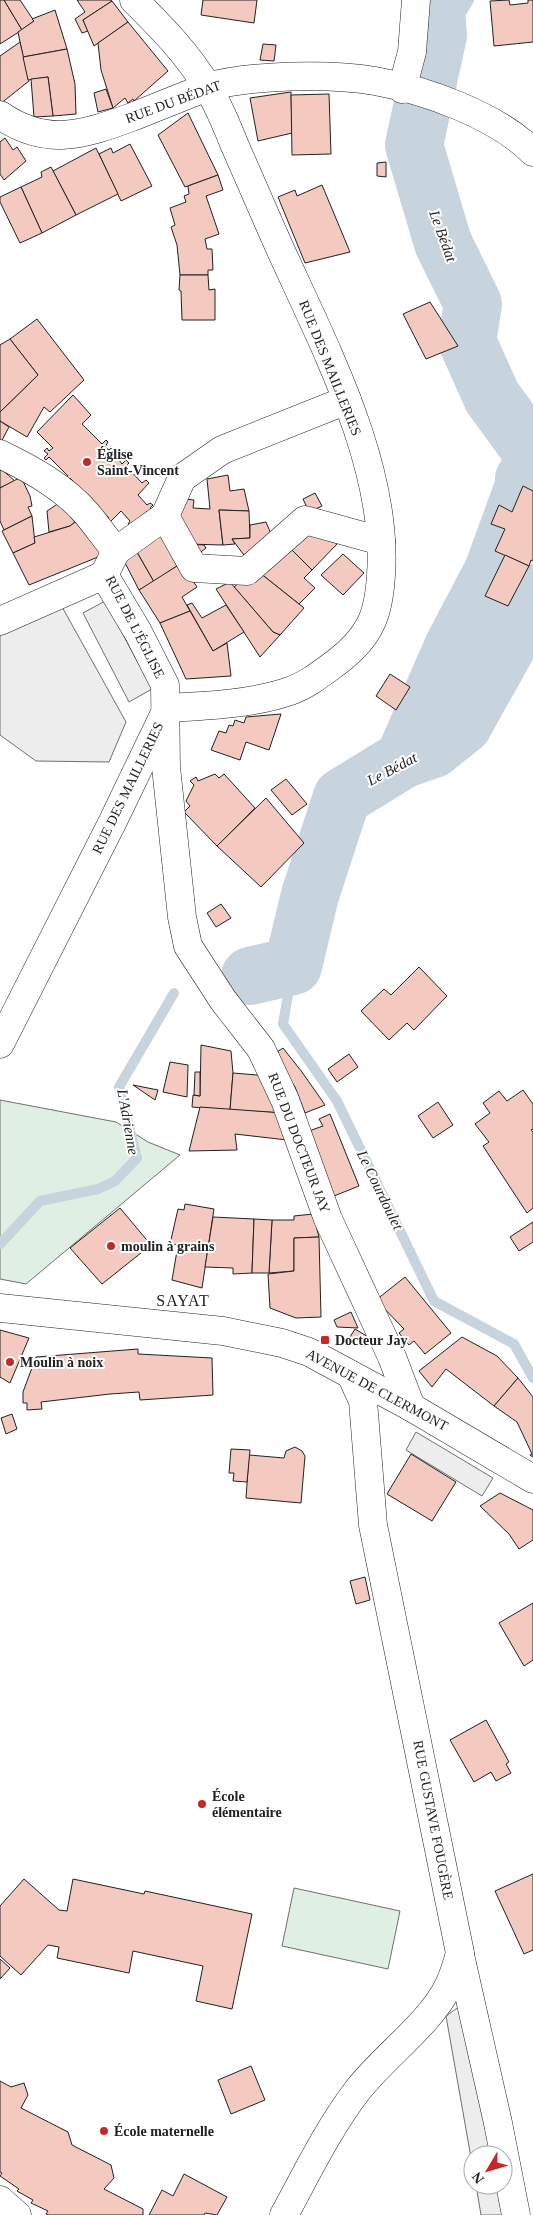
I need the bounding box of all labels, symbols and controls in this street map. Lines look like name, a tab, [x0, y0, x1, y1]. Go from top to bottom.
street label: RUE DU BÉDAT	[123, 77, 223, 126]
water label: Le Bédat	[426, 207, 460, 265]
street label: RUE DES MAILLERIES	[296, 298, 364, 438]
place label: Église Saint-Vincent	[97, 446, 179, 478]
marker: Église Saint-Vincent	[81, 456, 93, 468]
street label: RUE DE L'ÉGLISE	[103, 573, 168, 681]
street label: RUE DES MAILLERIES	[90, 720, 166, 856]
water label: Le Bédat	[364, 749, 420, 789]
street label: RUE DU DOCTEUR JAY	[265, 1071, 333, 1215]
water label: L'Adrienne	[114, 1087, 142, 1156]
water label: Le Courdoulet	[353, 1147, 407, 1233]
place label: moulin à grains	[121, 1239, 215, 1254]
marker: moulin à grains	[105, 1240, 117, 1252]
district label: SAYAT	[156, 1292, 210, 1309]
place label: Docteur Jay	[335, 1333, 407, 1348]
marker: Docteur Jay	[319, 1334, 331, 1346]
street label: AVENUE DE CLERMONT	[304, 1346, 451, 1434]
place label: Moulin à noix	[20, 1355, 103, 1370]
marker: Moulin à noix	[4, 1356, 16, 1368]
street label: RUE GUSTAVE FOUGÈRE	[410, 1739, 457, 1901]
place label: École élémentaire	[212, 1788, 282, 1820]
marker: École élémentaire	[196, 1798, 208, 1810]
place label: École maternelle	[114, 2123, 214, 2139]
marker: École maternelle	[98, 2125, 110, 2137]
north arrow	[463, 2145, 513, 2195]
text: N	[469, 2169, 487, 2186]

